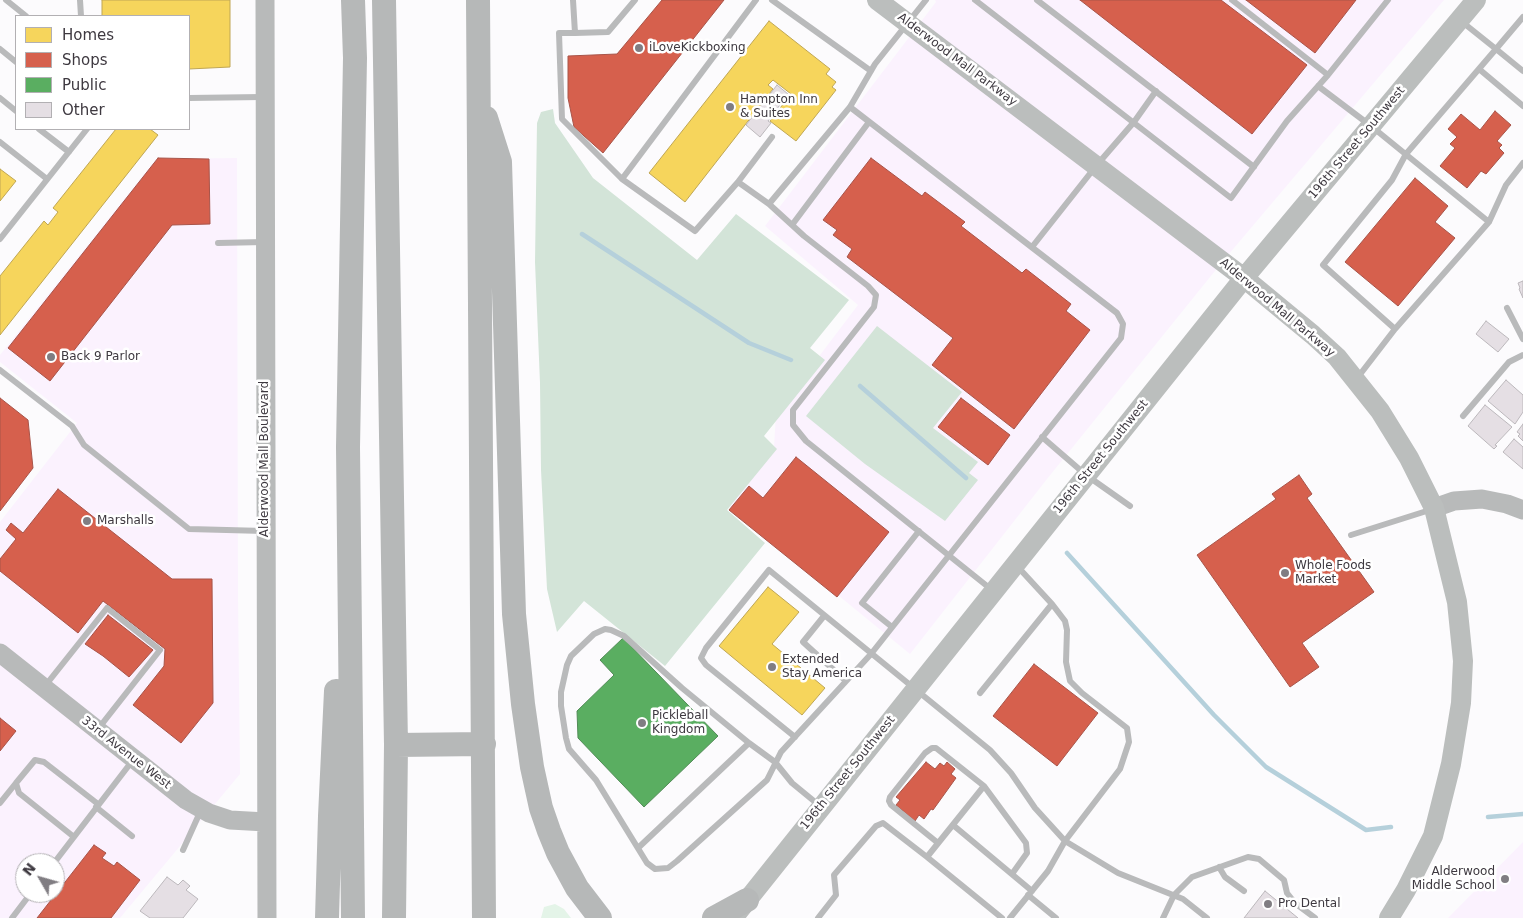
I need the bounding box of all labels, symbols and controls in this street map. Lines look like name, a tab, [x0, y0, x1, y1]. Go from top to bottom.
street label: Alderwood Mall Parkway	[894, 10, 1020, 110]
legend	[15, 15, 190, 130]
text: Homes	[62, 26, 114, 44]
place label: iLoveKickboxing	[649, 41, 746, 55]
marker: iLoveKickboxing	[633, 42, 645, 54]
text: Shops	[62, 51, 108, 69]
text: Public	[62, 76, 106, 94]
street label: 196th Street Southwest	[1306, 84, 1408, 202]
place label: Hampton Inn & Suites	[740, 93, 818, 121]
text: Other	[62, 101, 105, 119]
marker: Hampton Inn & Suites	[724, 101, 736, 113]
street label: Alderwood Mall Parkway	[1217, 256, 1337, 360]
place label: Back 9 Parlor	[61, 350, 140, 364]
marker: Back 9 Parlor	[45, 351, 57, 363]
street label: Alderwood Mall Boulevard	[258, 381, 272, 537]
street label: 196th Street Southwest	[1051, 397, 1151, 517]
place label: Marshalls	[97, 514, 154, 528]
marker: Marshalls	[81, 515, 93, 527]
place label: Whole Foods Market	[1295, 559, 1371, 587]
marker: Whole Foods Market	[1279, 567, 1291, 579]
place label: Extended Stay America	[782, 653, 862, 681]
marker: Extended Stay America	[766, 661, 778, 673]
place label: Pickleball Kingdom	[652, 709, 708, 737]
street label: 196th Street Southwest	[798, 713, 898, 833]
street label: 33rd Avenue West	[78, 714, 174, 792]
marker: Pickleball Kingdom	[636, 717, 648, 729]
north arrow	[15, 853, 65, 903]
text: N	[19, 860, 39, 879]
place label: Alderwood Middle School	[1412, 865, 1495, 893]
marker: Alderwood Middle School	[1499, 873, 1511, 885]
place label: Pro Dental	[1278, 897, 1340, 911]
marker: Pro Dental	[1262, 898, 1274, 910]

